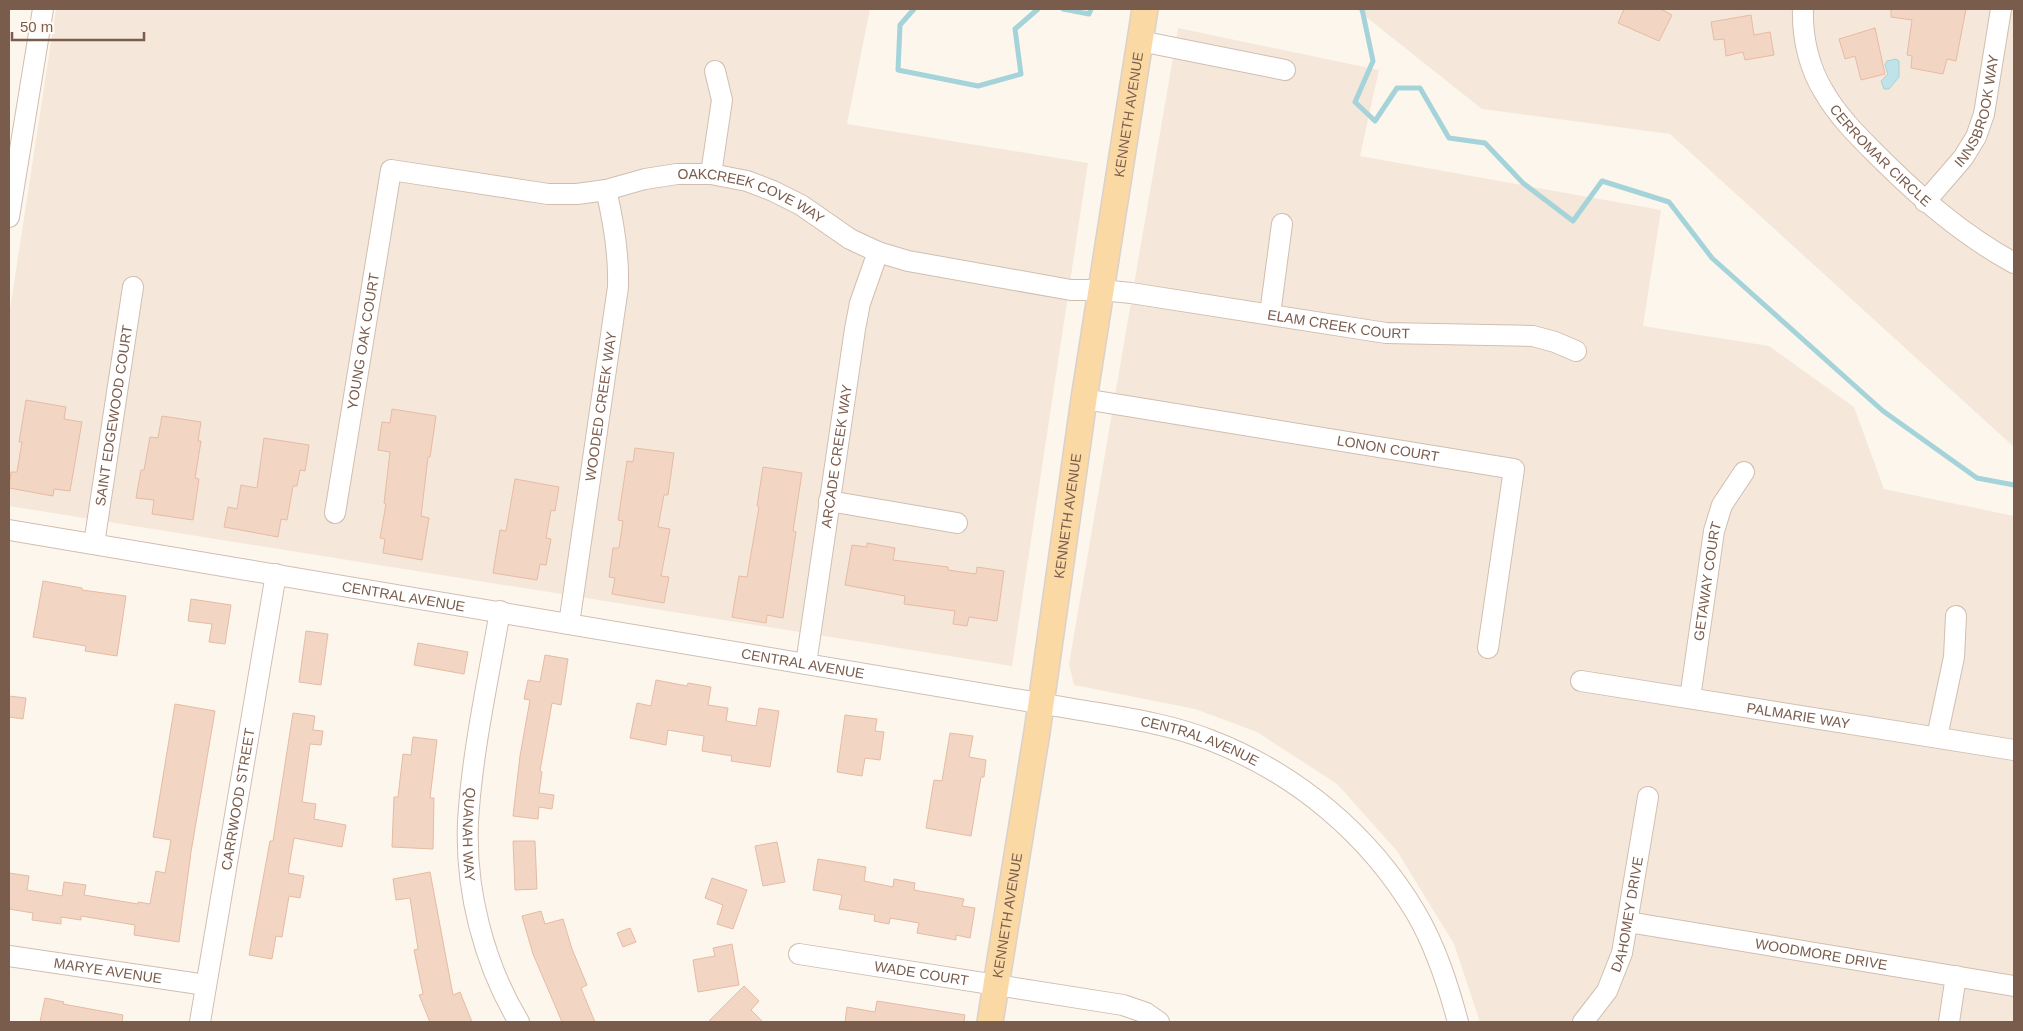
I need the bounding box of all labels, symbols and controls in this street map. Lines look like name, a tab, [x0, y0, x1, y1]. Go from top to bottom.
scale bar	[12, 10, 145, 42]
text: 50 m	[20, 18, 53, 35]
street label: KENNETH AVENUE	[1111, 51, 1146, 178]
street label: INNSBROOK WAY	[1951, 53, 2002, 170]
street label: CERROMAR CIRCLE	[1827, 101, 1934, 210]
street label: OAKCREEK COVE WAY	[678, 165, 828, 227]
street label: YOUNG OAK COURT	[344, 271, 382, 411]
street label: ELAM CREEK COURT	[1266, 307, 1410, 341]
street label: SAINT EDGEWOOD COURT	[92, 323, 135, 507]
street label: WOODED CREEK WAY	[582, 330, 620, 482]
street label: ARCADE CREEK WAY	[818, 383, 855, 529]
street label: LONON COURT	[1336, 432, 1441, 465]
street label: KENNETH AVENUE	[1051, 452, 1084, 580]
street label: GETAWAY COURT	[1690, 519, 1725, 642]
street label: CENTRAL AVENUE	[341, 578, 466, 615]
street label: CENTRAL AVENUE	[740, 645, 866, 682]
street label: PALMARIE WAY	[1746, 700, 1852, 732]
street label: CENTRAL AVENUE	[1139, 713, 1262, 769]
street label: CARRWOOD STREET	[218, 727, 258, 871]
street label: QUANAH WAY	[460, 787, 479, 883]
street label: KENNETH AVENUE	[989, 852, 1025, 979]
street label: DAHOMEY DRIVE	[1607, 855, 1646, 974]
street label: WOODMORE DRIVE	[1754, 935, 1889, 973]
street label: MARYE AVENUE	[53, 955, 163, 986]
street label: WADE COURT	[873, 958, 970, 989]

